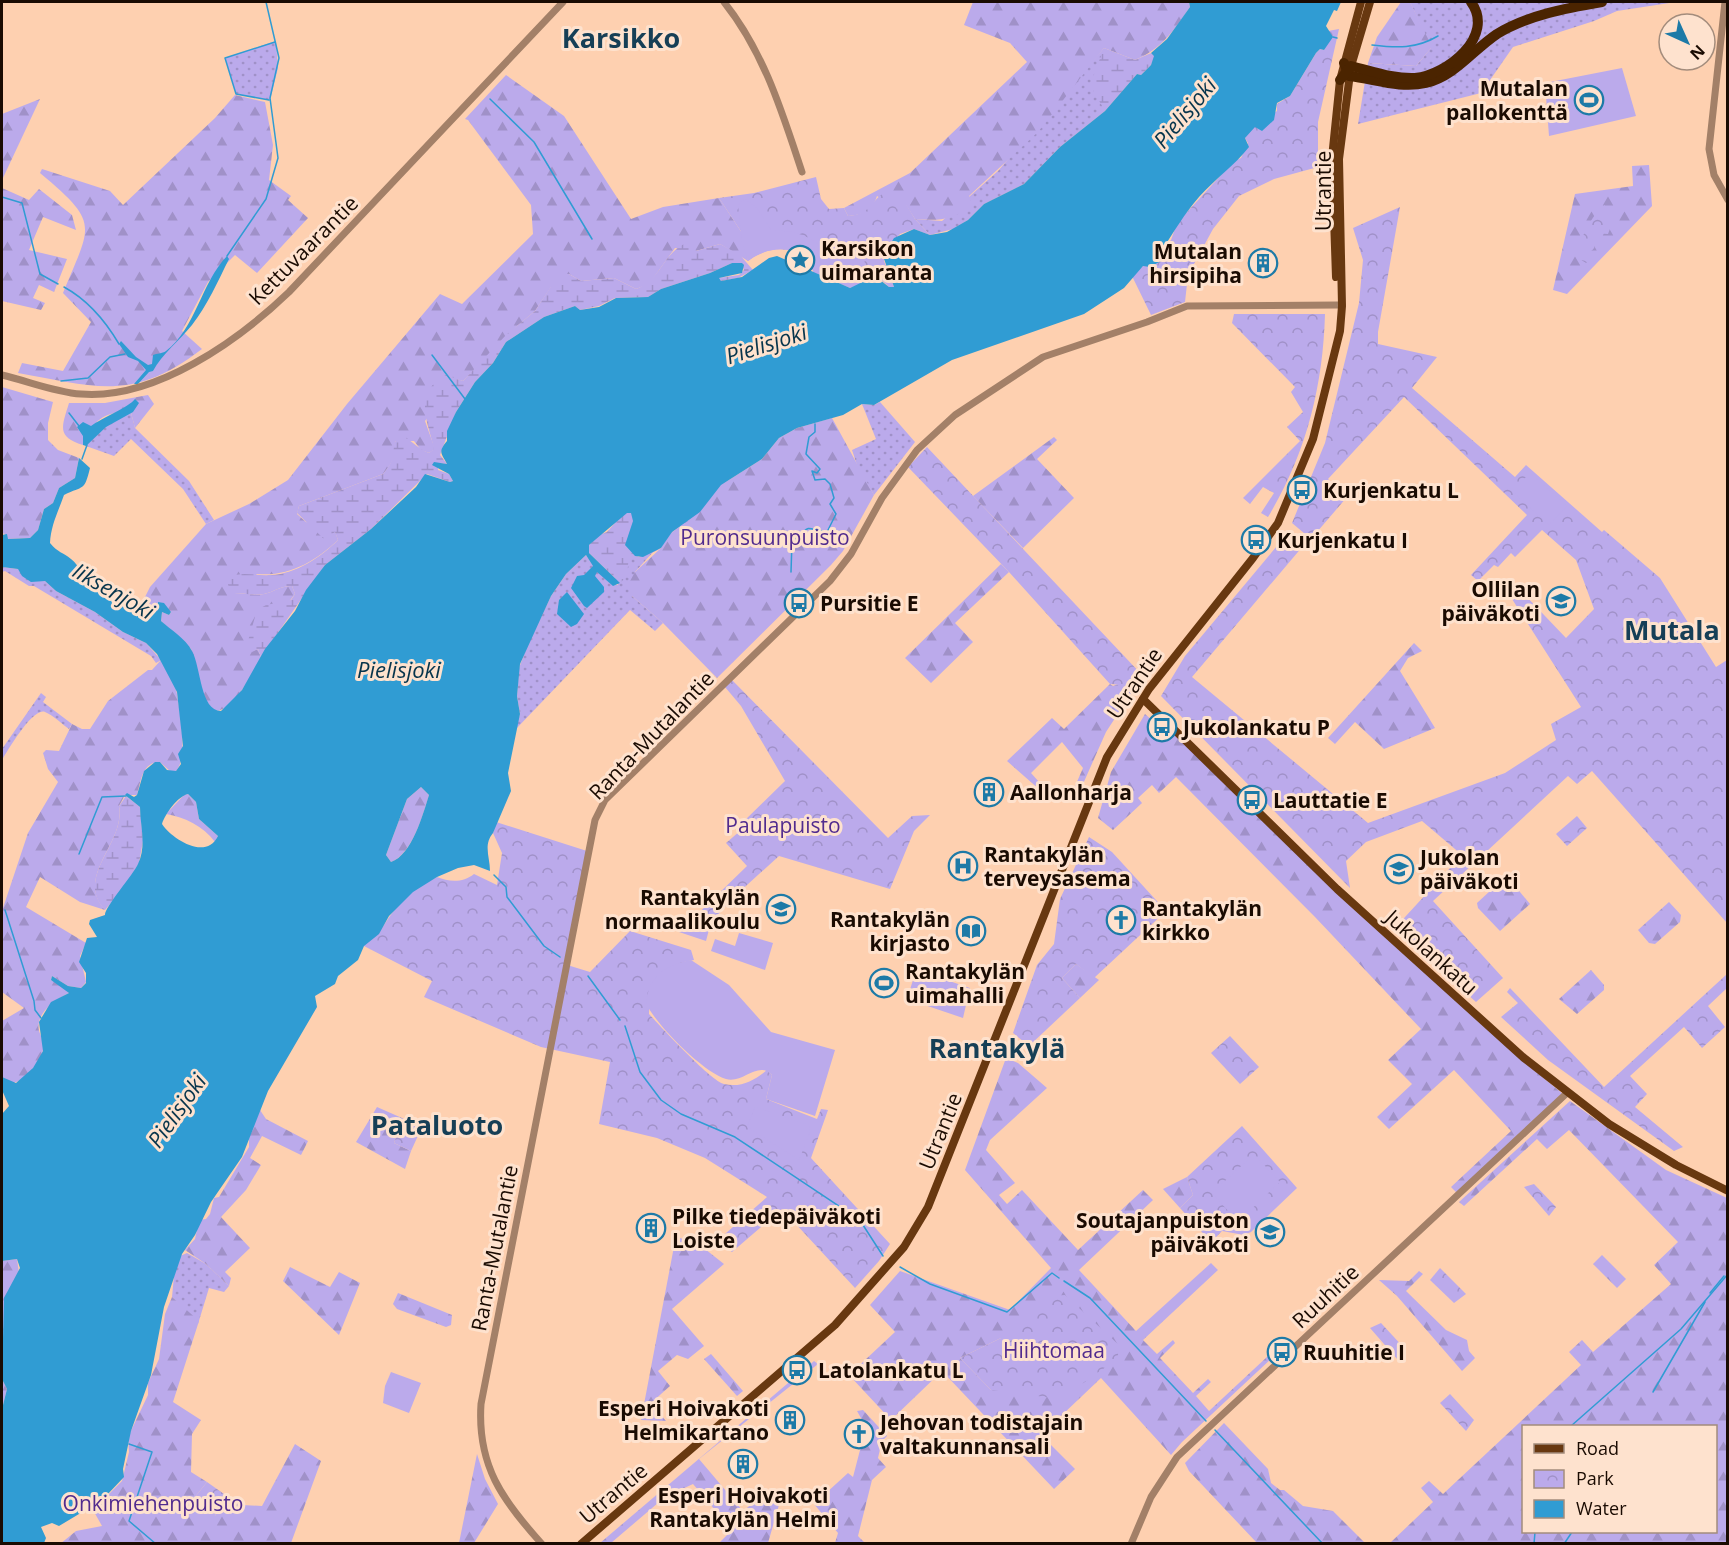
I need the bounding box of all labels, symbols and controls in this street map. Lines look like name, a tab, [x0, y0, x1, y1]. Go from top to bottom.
north arrow	[1657, 12, 1717, 72]
district label: Karsikko	[562, 19, 680, 56]
text: N	[1685, 40, 1710, 65]
water label: Pielisjoki	[1146, 70, 1223, 154]
place label: Mutalan pallokenttä	[1446, 74, 1568, 126]
sports icon: Mutalan pallokenttä	[1573, 84, 1605, 116]
street label: Utrantie	[1309, 151, 1337, 231]
street label: Kettuvaarantie	[242, 189, 364, 311]
place label: Karsikon uimaranta	[821, 234, 932, 286]
place label: Mutalan hirsipiha	[1149, 237, 1242, 289]
place icon: Karsikon uimaranta	[784, 244, 816, 276]
building icon: Mutalan hirsipiha	[1247, 247, 1279, 279]
water label: Pielisjoki	[722, 316, 811, 370]
bus stop icon: Kurjenkatu L	[1286, 474, 1318, 506]
place label: Kurjenkatu L	[1323, 476, 1459, 504]
park label: Puronsuunpuisto	[680, 523, 850, 551]
bus stop icon: Kurjenkatu I	[1240, 524, 1272, 556]
place label: Kurjenkatu I	[1277, 526, 1408, 554]
water label: Iiksenjoki	[68, 555, 161, 626]
place label: Ollilan päiväkoti	[1441, 575, 1540, 627]
school or university icon: Ollilan päiväkoti	[1545, 585, 1577, 617]
bus stop icon: Pursitie E	[783, 587, 815, 619]
place label: Pursitie E	[820, 589, 919, 617]
district label: Mutala	[1624, 611, 1720, 648]
street label: Utrantie	[1100, 642, 1168, 724]
water label: Pielisjoki	[357, 654, 441, 684]
street label: Ranta-Mutalantie	[582, 665, 720, 805]
bus stop icon: Jukolankatu P	[1146, 711, 1178, 743]
place label: Jukolankatu P	[1181, 713, 1330, 741]
building icon: Aallonharja	[973, 776, 1005, 808]
place label: Aallonharja	[1010, 778, 1132, 806]
bus stop icon: Lauttatie E	[1236, 784, 1268, 816]
place label: Lauttatie E	[1273, 786, 1387, 814]
park label: Paulapuisto	[725, 811, 841, 839]
place label: Rantakylän terveysasema	[984, 840, 1131, 892]
place label: Jukolan päiväkoti	[1418, 843, 1519, 895]
hospital icon: Rantakylän terveysasema	[947, 850, 979, 882]
school or university icon: Jukolan päiväkoti	[1383, 853, 1415, 885]
place label: Rantakylän normaalikoulu	[605, 883, 760, 935]
school or university icon: Rantakylän normaalikoulu	[765, 893, 797, 925]
place label: Rantakylän kirkko	[1142, 894, 1262, 946]
street label: Jukolankatu	[1378, 902, 1484, 1001]
church icon: Rantakylän kirkko	[1105, 904, 1137, 936]
place label: Rantakylän kirjasto	[830, 905, 950, 957]
library icon: Rantakylän kirjasto	[955, 915, 987, 947]
place label: Rantakylän uimahalli	[905, 957, 1025, 1009]
sports icon: Rantakylän uimahalli	[868, 967, 900, 999]
district label: Rantakylä	[929, 1029, 1065, 1066]
water label: Pielisjoki	[140, 1067, 213, 1153]
street label: Utrantie	[912, 1088, 968, 1174]
district label: Pataluoto	[371, 1106, 503, 1143]
street label: Ranta-Mutalantie	[464, 1162, 524, 1334]
place label: Pilke tiedepäiväkoti Loiste	[672, 1202, 881, 1254]
place label: Soutajanpuiston päiväkoti	[1076, 1206, 1249, 1258]
building icon: Pilke tiedepäiväkoti Loiste	[635, 1212, 667, 1244]
school or university icon: Soutajanpuiston päiväkoti	[1254, 1216, 1286, 1248]
street label: Ruuhitie	[1286, 1258, 1364, 1334]
park label: Hiihtomaa	[1003, 1336, 1105, 1364]
bus stop icon: Ruuhitie I	[1266, 1336, 1298, 1368]
place label: Ruuhitie I	[1303, 1338, 1405, 1366]
bus stop icon: Latolankatu L	[781, 1354, 813, 1386]
place label: Latolankatu L	[818, 1356, 964, 1384]
place label: Esperi Hoivakoti Helmikartano	[598, 1394, 769, 1446]
building icon: Esperi Hoivakoti Helmikartano	[774, 1404, 806, 1436]
place label: Jehovan todistajain valtakunnansali	[878, 1408, 1083, 1460]
church icon: Jehovan todistajain valtakunnansali	[843, 1418, 875, 1450]
legend	[1522, 1425, 1717, 1533]
text: Road	[1576, 1436, 1619, 1460]
building icon: Esperi Hoivakoti Rantakylän Helmi	[727, 1448, 759, 1480]
street label: Utrantie	[573, 1456, 653, 1530]
text: Park	[1576, 1466, 1614, 1490]
place label: Esperi Hoivakoti Rantakylän Helmi	[649, 1481, 837, 1533]
park label: Onkimiehenpuisto	[63, 1489, 243, 1517]
text: Water	[1576, 1496, 1627, 1520]

